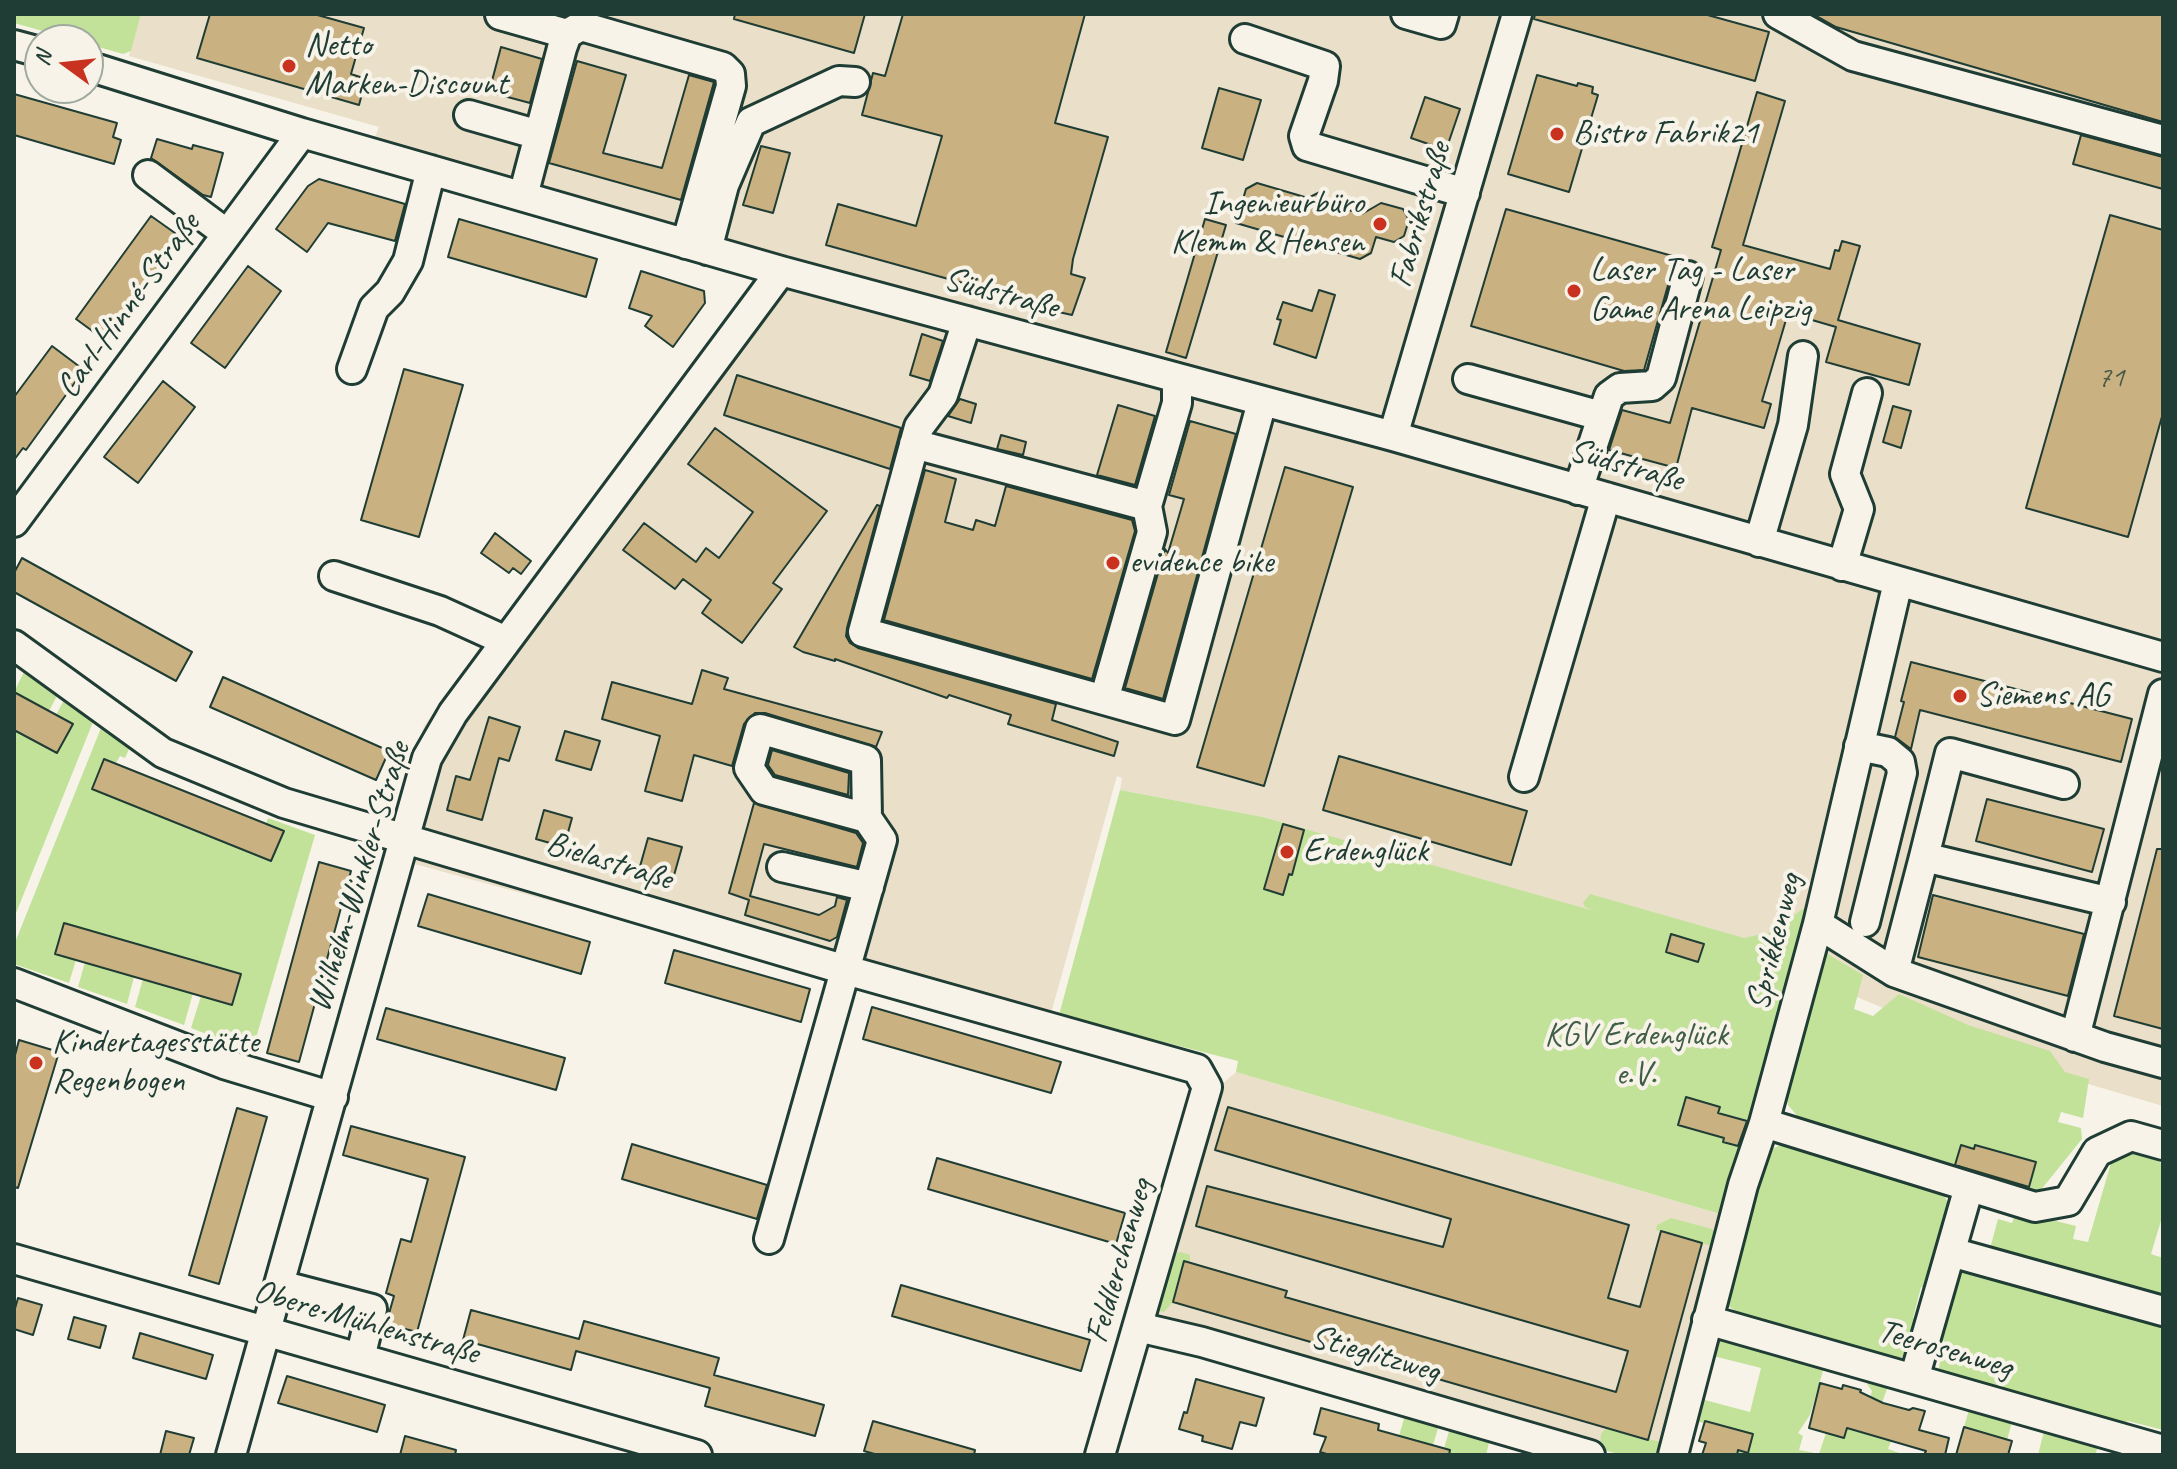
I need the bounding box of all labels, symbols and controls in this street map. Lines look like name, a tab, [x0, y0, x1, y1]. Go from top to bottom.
north arrow	[24, 24, 104, 104]
place label: Netto Marken-Discount	[305, 26, 508, 106]
text: N	[27, 48, 58, 69]
marker: Netto Marken-Discount	[280, 57, 298, 75]
place label: Bistro Fabrik21	[1573, 114, 1758, 154]
marker: Bistro Fabrik21	[1548, 125, 1566, 143]
street label: Fabrikstraße	[1381, 138, 1461, 292]
place label: Ingenieurbüro Klemm & Hensen	[1171, 184, 1364, 264]
street label: Carl-Hinné-Straße	[48, 206, 210, 406]
marker: Ingenieurbüro Klemm & Hensen	[1371, 215, 1389, 233]
place label: Laser Tag - Laser Game Arena Leipzig	[1590, 251, 1811, 330]
street label: Südstraße	[939, 259, 1063, 329]
marker: Laser Tag - Laser Game Arena Leipzig	[1565, 282, 1583, 300]
house number: 71	[2098, 360, 2124, 396]
street label: Südstraße	[1564, 430, 1688, 502]
place label: evidence bike	[1129, 543, 1273, 583]
marker: evidence bike	[1104, 554, 1122, 572]
place label: Siemens AG	[1976, 676, 2109, 716]
marker: Siemens AG	[1951, 687, 1969, 705]
street label: Wilhelm-Winkler-Straße	[300, 737, 420, 1017]
street label: Bielastraße	[541, 824, 677, 900]
place label: Erdenglück	[1303, 832, 1428, 872]
marker: Erdenglück	[1278, 843, 1296, 861]
street label: Sprikkenweg	[1738, 869, 1812, 1015]
park label: KGV Erdenglück e.V.	[1544, 1016, 1728, 1096]
place label: Kindertagesstätte Regenbogen	[52, 1023, 259, 1102]
marker: Kindertagesstätte Regenbogen	[27, 1054, 45, 1072]
street label: Feldlerchenweg	[1077, 1174, 1163, 1348]
street label: Obere Mühlenstraße	[249, 1271, 483, 1375]
street label: Teerosenweg	[1873, 1311, 2017, 1389]
street label: Stieglitzweg	[1306, 1317, 1444, 1393]

